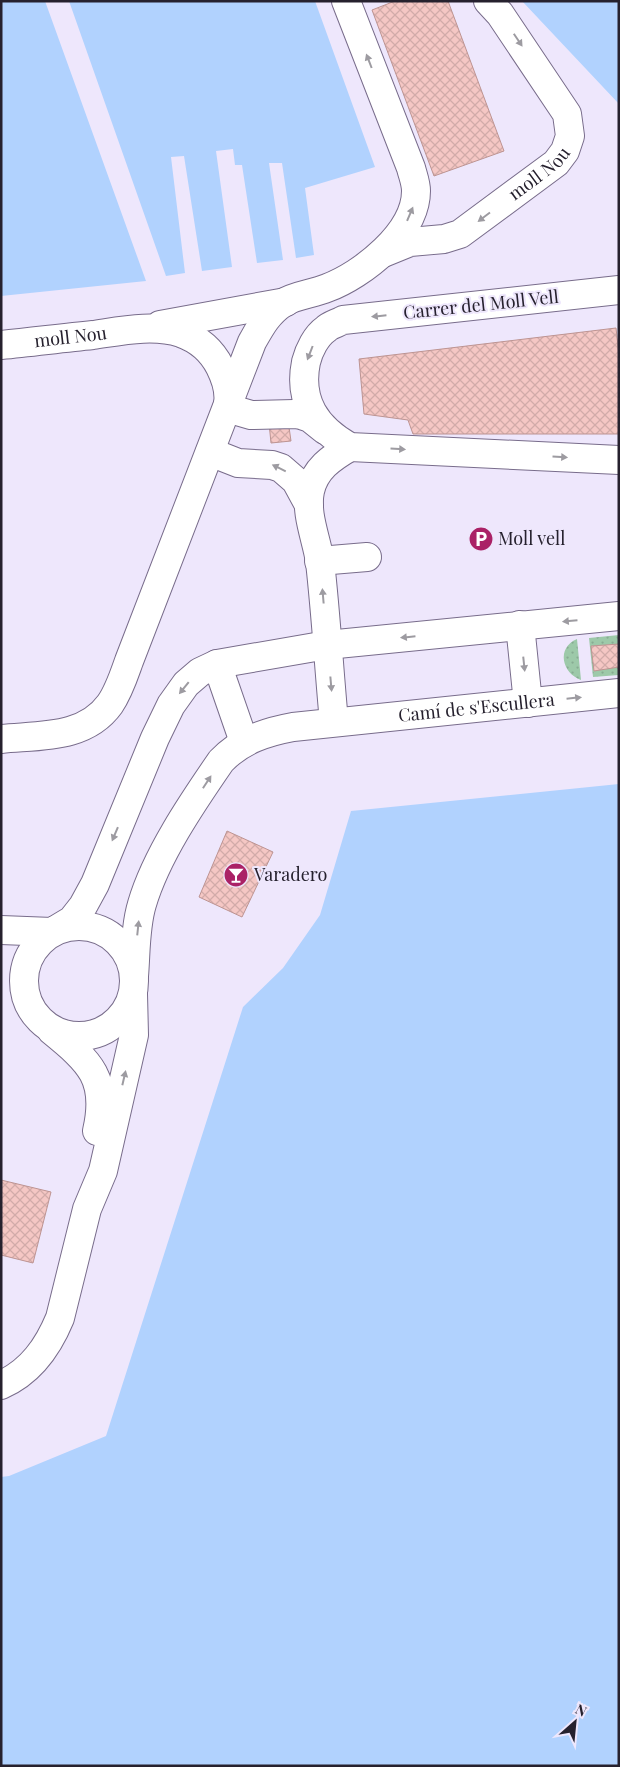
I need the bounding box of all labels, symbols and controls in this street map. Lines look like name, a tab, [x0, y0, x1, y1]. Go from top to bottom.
one-way arrow	[513, 34, 522, 47]
one-way arrow	[365, 54, 373, 68]
street label: moll Nou	[503, 141, 575, 205]
one-way arrow	[406, 206, 414, 221]
one-way arrow	[477, 212, 491, 222]
street label: Carrer del Moll Vell	[402, 284, 560, 324]
one-way arrow	[371, 312, 387, 320]
street label: moll Nou	[33, 320, 109, 352]
one-way arrow	[306, 346, 314, 361]
one-way arrow	[390, 446, 406, 454]
one-way arrow	[553, 453, 569, 461]
one-way arrow	[272, 464, 286, 472]
parking icon: Moll vell	[468, 526, 494, 552]
place label: Moll vell	[498, 526, 565, 550]
one-way arrow	[319, 588, 327, 604]
one-way arrow	[562, 617, 578, 625]
one-way arrow	[400, 633, 416, 641]
one-way arrow	[520, 656, 528, 672]
one-way arrow	[327, 676, 335, 692]
one-way arrow	[179, 681, 189, 694]
street label: Camí de s'Escullera	[397, 687, 556, 727]
one-way arrow	[566, 694, 582, 702]
one-way arrow	[202, 776, 211, 789]
one-way arrow	[111, 827, 119, 841]
bar icon: Varadero	[223, 862, 249, 888]
place label: Varadero	[253, 862, 327, 886]
one-way arrow	[134, 919, 142, 935]
one-way arrow	[120, 1071, 128, 1086]
north arrow	[550, 1697, 600, 1747]
text: N	[572, 1699, 590, 1721]

